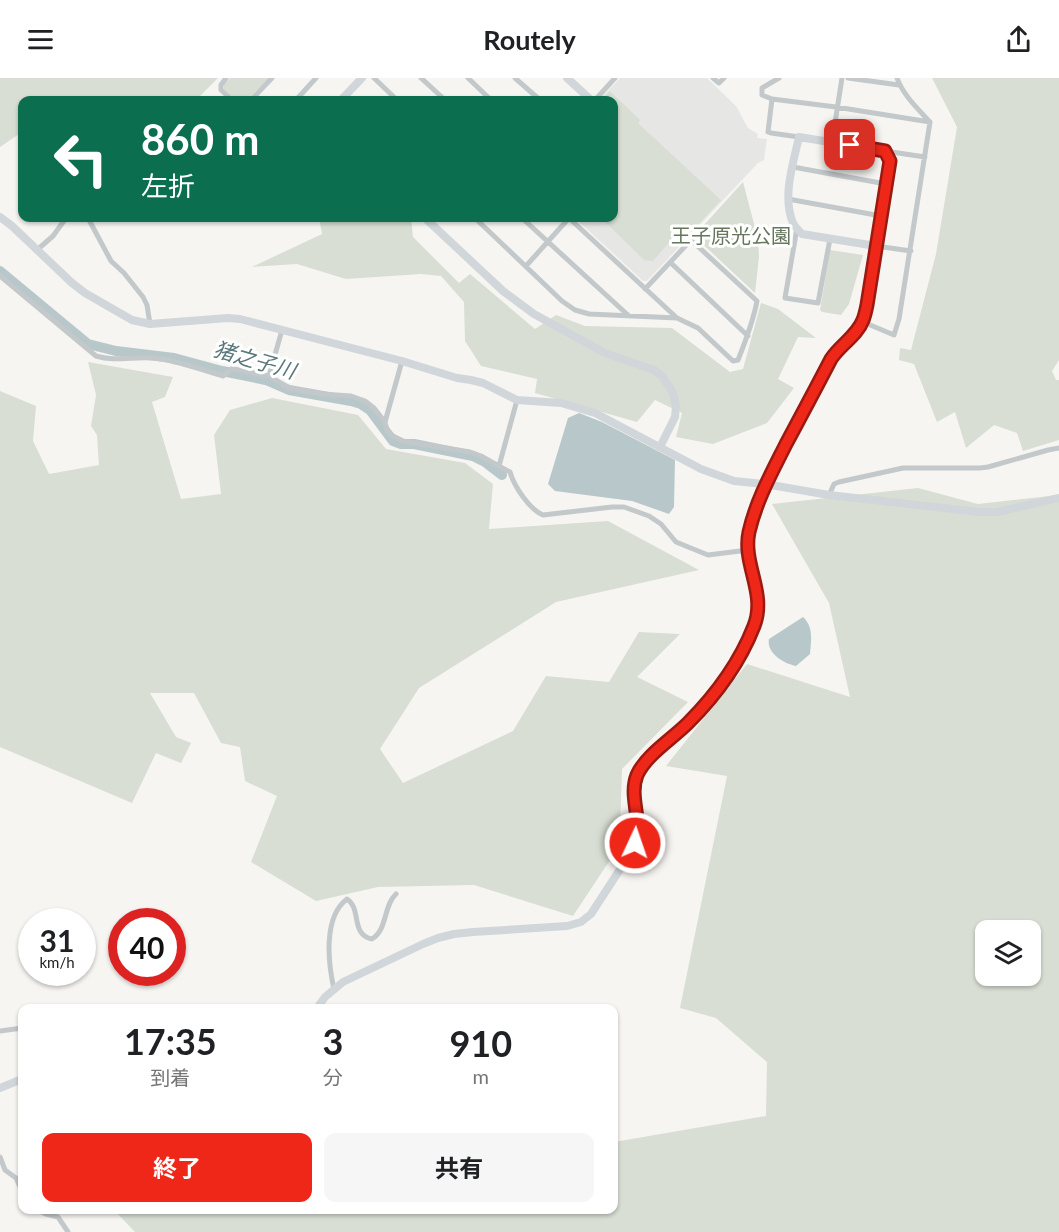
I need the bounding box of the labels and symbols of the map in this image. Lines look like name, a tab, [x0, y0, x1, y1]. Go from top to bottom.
pin	[824, 119, 875, 170]
park label: 王子原光公園	[671, 223, 791, 247]
water label: 猪之子川	[211, 335, 301, 383]
position arrow	[603, 811, 667, 875]
speed limit sign: 40	[108, 908, 186, 986]

